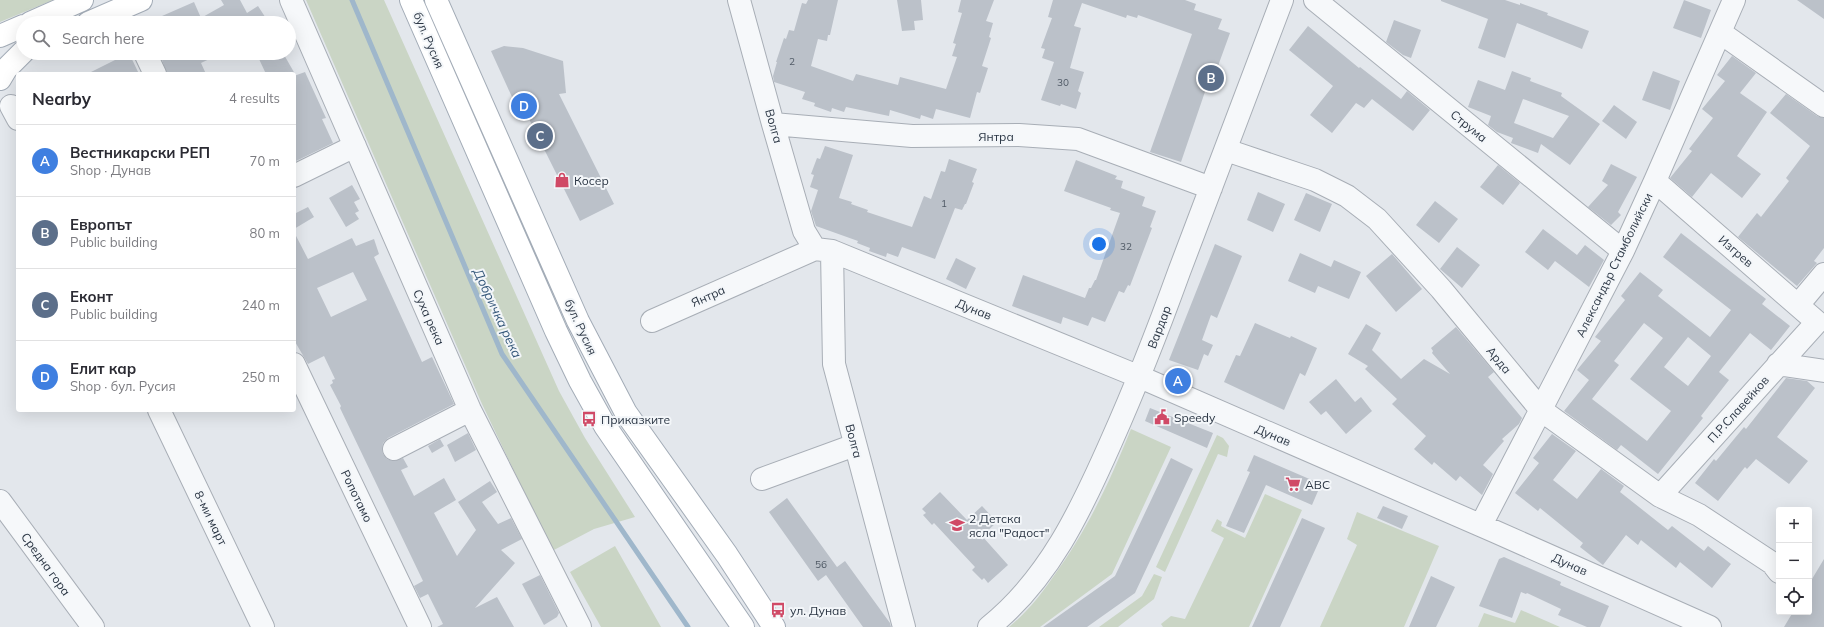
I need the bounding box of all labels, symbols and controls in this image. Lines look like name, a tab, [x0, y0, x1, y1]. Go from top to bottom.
street label: бул. Русия	[410, 9, 448, 71]
search box	[16, 16, 296, 60]
icon: search	[30, 27, 52, 49]
text: Search here	[62, 29, 144, 48]
house number: 2	[789, 55, 795, 68]
pin: B	[1198, 63, 1224, 93]
house number: 30	[1057, 76, 1069, 89]
text: Nearby	[32, 88, 91, 109]
text: 4 results	[229, 90, 280, 106]
pin: D	[511, 91, 537, 121]
street label: Волга	[762, 107, 786, 145]
street label: Струма	[1448, 107, 1490, 145]
pin: C	[527, 121, 553, 151]
street label: Янтра	[978, 129, 1014, 144]
text: Вестникарски РЕП	[70, 143, 210, 162]
text: A	[40, 153, 50, 169]
text: 70 m	[250, 153, 280, 169]
text: Shop · Дунав	[70, 162, 151, 178]
shop icon: Косер	[553, 171, 571, 189]
place label: Косер	[574, 173, 609, 188]
street label: Александър Стамболийски	[1572, 190, 1656, 340]
house number: 1	[941, 197, 947, 210]
text: Европът	[70, 215, 132, 234]
text: B	[41, 225, 49, 241]
text: 80 m	[250, 225, 280, 241]
street label: Изгрев	[1716, 232, 1757, 270]
text: Public building	[70, 234, 158, 250]
your location	[1089, 234, 1109, 254]
house number: 32	[1120, 240, 1132, 253]
water label: Добричка река	[470, 265, 526, 360]
street label: Янтра	[689, 282, 727, 310]
text: Еконт	[70, 287, 113, 306]
street label: Суха река	[410, 287, 448, 347]
street label: Дунав	[954, 295, 994, 323]
text: C	[41, 297, 49, 313]
text: 240 m	[242, 297, 280, 313]
street label: бул. Русия	[562, 297, 600, 357]
street label: Вардар	[1144, 303, 1174, 351]
text: Public building	[70, 306, 158, 322]
street label: Арда	[1483, 343, 1515, 377]
text: Елит кар	[70, 359, 136, 378]
pin: A	[1165, 366, 1191, 396]
text: D	[40, 369, 50, 385]
text: 250 m	[242, 369, 280, 385]
street label: П.Р.Славейков	[1704, 372, 1772, 445]
text: Shop · бул. Русия	[70, 378, 176, 394]
public building icon: Speedy	[1153, 408, 1171, 426]
bus stop icon: Приказките	[580, 410, 598, 428]
place label: Speedy	[1174, 410, 1216, 425]
place label: Приказките	[601, 412, 671, 427]
street label: Дунав	[1253, 421, 1293, 449]
street label: Волга	[842, 422, 866, 460]
street label: Ропотамо	[338, 467, 376, 525]
supermarket icon: ABC	[1284, 475, 1302, 493]
place label: ABC	[1305, 477, 1330, 492]
street label: 8-ми март	[191, 488, 231, 548]
map controls	[1776, 507, 1812, 615]
button: +	[1776, 507, 1812, 543]
place label: 2 Детска ясла "Радост"	[969, 511, 1049, 540]
school or university icon: 2 Детска ясла "Радост"	[948, 516, 966, 534]
street label: Средна гора	[18, 530, 74, 598]
button: −	[1776, 543, 1812, 579]
street label: Дунав	[1550, 550, 1590, 579]
house number: 56	[815, 558, 827, 571]
button: locate	[1776, 579, 1812, 615]
bus stop icon: ул. Дунав	[769, 601, 787, 619]
place label: ул. Дунав	[790, 603, 846, 618]

